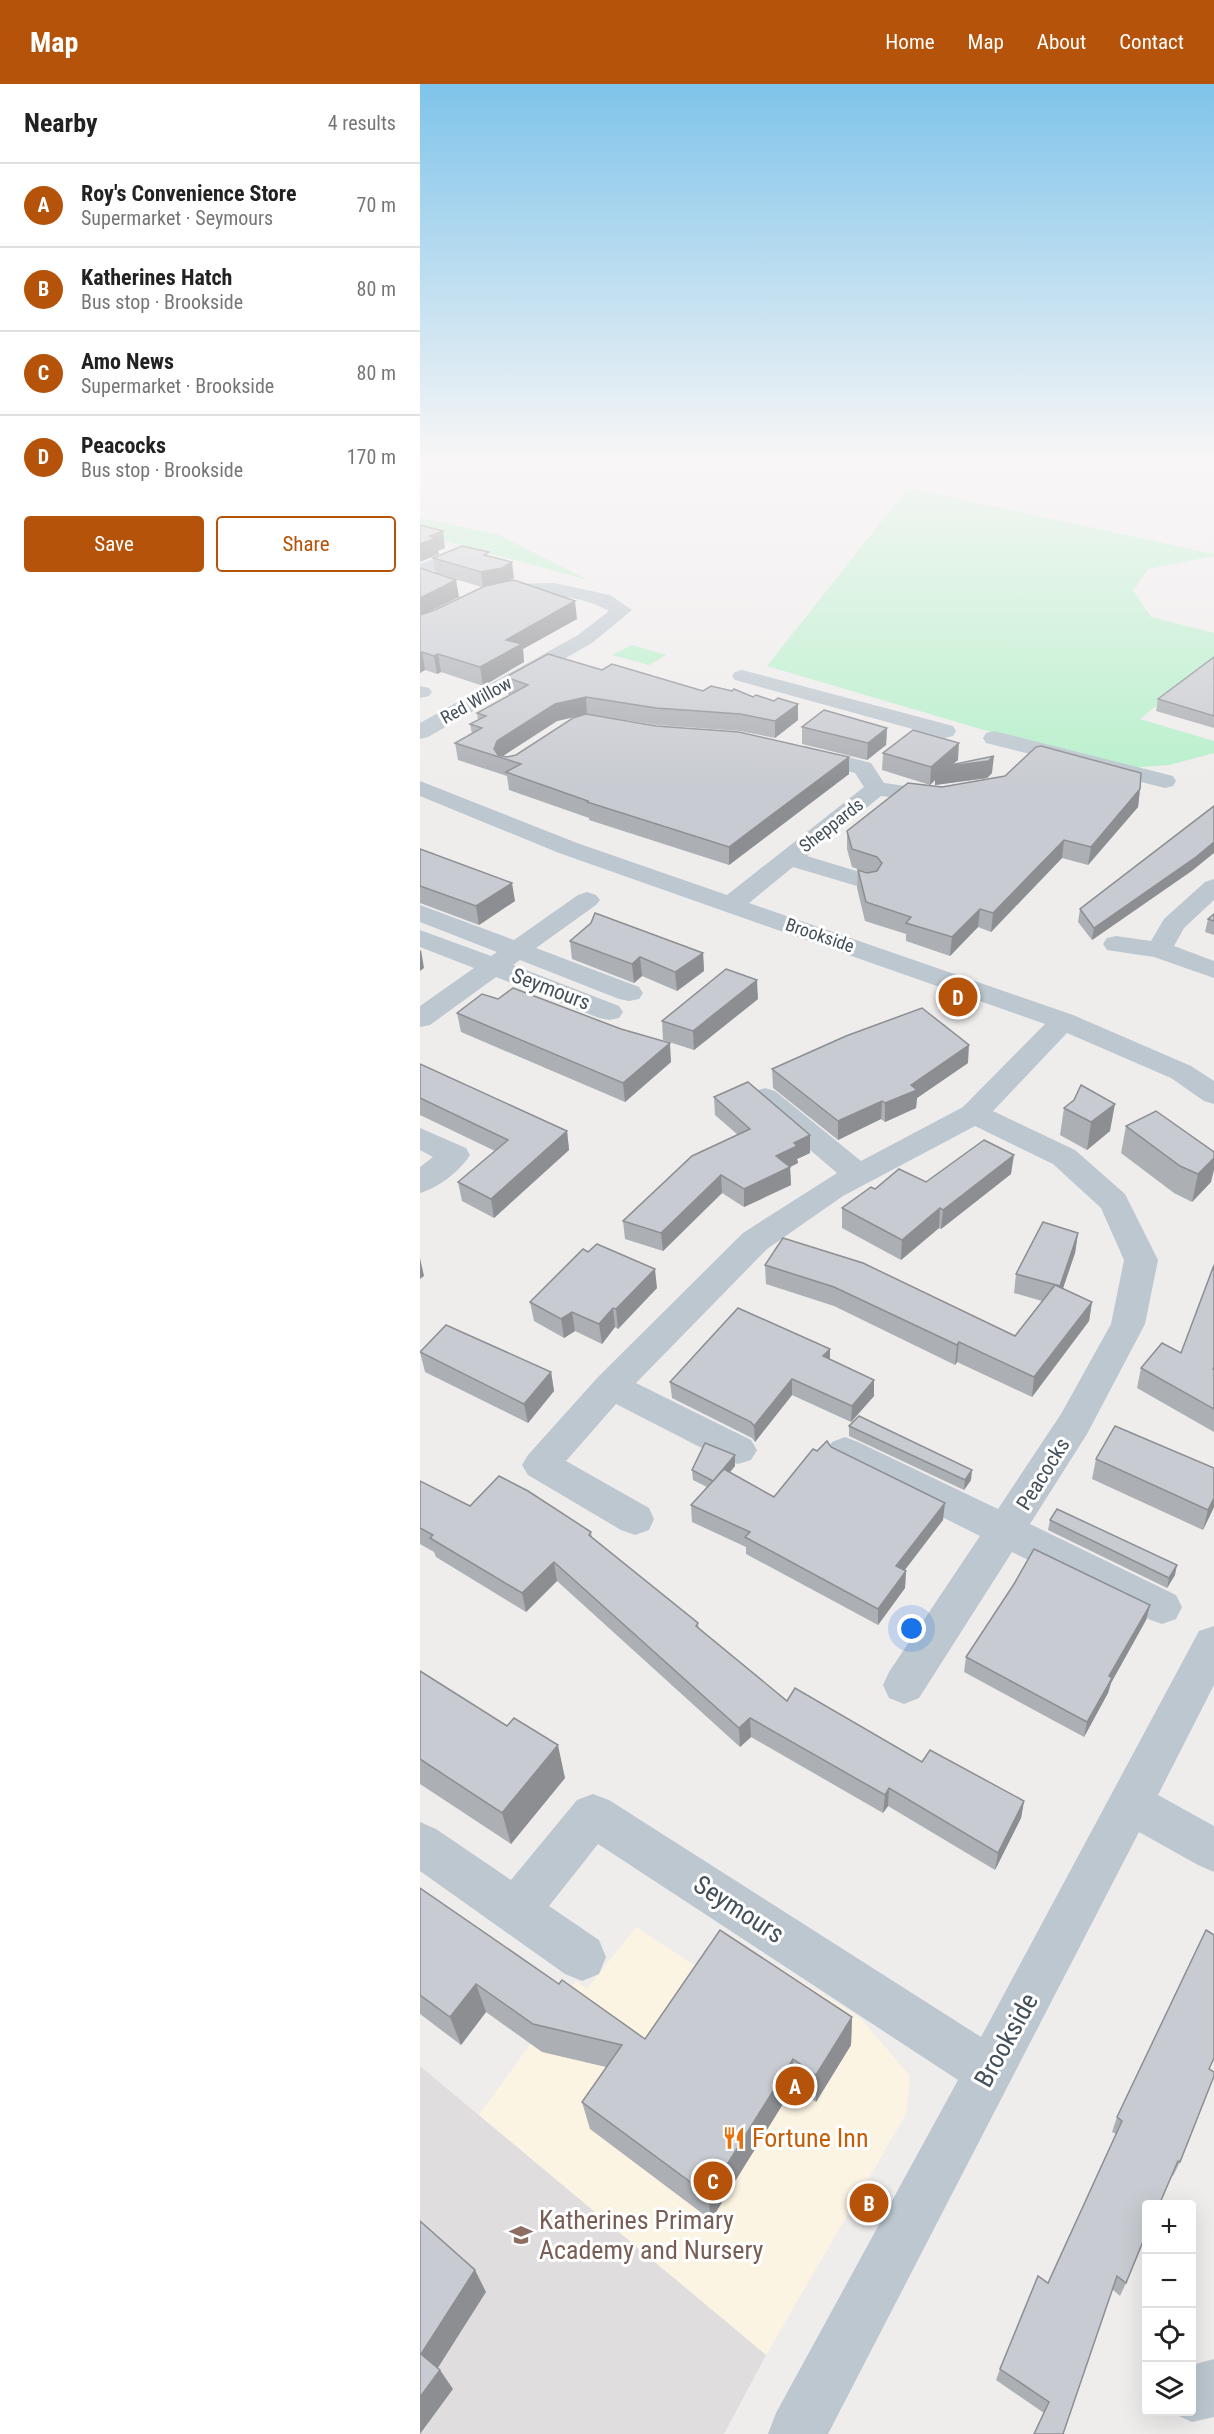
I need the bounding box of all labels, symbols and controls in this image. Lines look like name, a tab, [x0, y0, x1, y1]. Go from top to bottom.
text: Map	[30, 26, 78, 59]
text: Home	[885, 30, 935, 54]
text: Map	[968, 30, 1004, 54]
text: About	[1037, 30, 1086, 54]
text: Contact	[1119, 30, 1184, 54]
text: Nearby	[24, 108, 98, 138]
text: 4 results	[328, 111, 396, 135]
text: Roy's Convenience Store	[81, 181, 296, 206]
text: A	[38, 193, 49, 217]
text: 70 m	[357, 193, 396, 217]
text: Supermarket · Seymours	[81, 206, 273, 230]
text: Katherines Hatch	[81, 265, 232, 290]
text: B	[38, 277, 49, 301]
text: 80 m	[357, 277, 396, 301]
text: Bus stop · Brookside	[81, 290, 243, 314]
text: Amo News	[81, 349, 174, 374]
text: C	[38, 361, 49, 385]
text: 80 m	[357, 361, 396, 385]
text: Supermarket · Brookside	[81, 374, 274, 398]
text: Peacocks	[81, 433, 166, 458]
text: D	[38, 445, 49, 469]
text: 170 m	[347, 445, 396, 469]
text: Bus stop · Brookside	[81, 458, 243, 482]
button: Save	[24, 516, 204, 572]
button: Share	[216, 516, 396, 572]
street label: Red Willow	[437, 672, 515, 728]
street label: Sheppards	[795, 794, 867, 856]
street label: Brookside	[783, 914, 857, 956]
street label: Seymours	[509, 963, 593, 1015]
pin: D	[938, 974, 978, 1020]
street label: Peacocks	[1012, 1434, 1074, 1514]
your location	[897, 1614, 926, 1643]
street label: Seymours	[688, 1869, 790, 1949]
street label: Brookside	[968, 1988, 1044, 2092]
pin: A	[776, 2064, 814, 2108]
place label: Fortune Inn	[752, 2123, 869, 2153]
restaurant icon: Fortune Inn	[721, 2125, 747, 2151]
pin: C	[694, 2158, 732, 2204]
pin: B	[850, 2180, 888, 2226]
map controls	[1142, 2200, 1196, 2416]
button: +	[1142, 2200, 1196, 2254]
place label: Katherines Primary Academy and Nursery	[539, 2205, 764, 2265]
school or university icon: Katherines Primary Academy and Nursery	[508, 2222, 534, 2248]
button: −	[1142, 2254, 1196, 2308]
button: locate	[1142, 2308, 1196, 2362]
button: layers	[1142, 2362, 1196, 2416]

